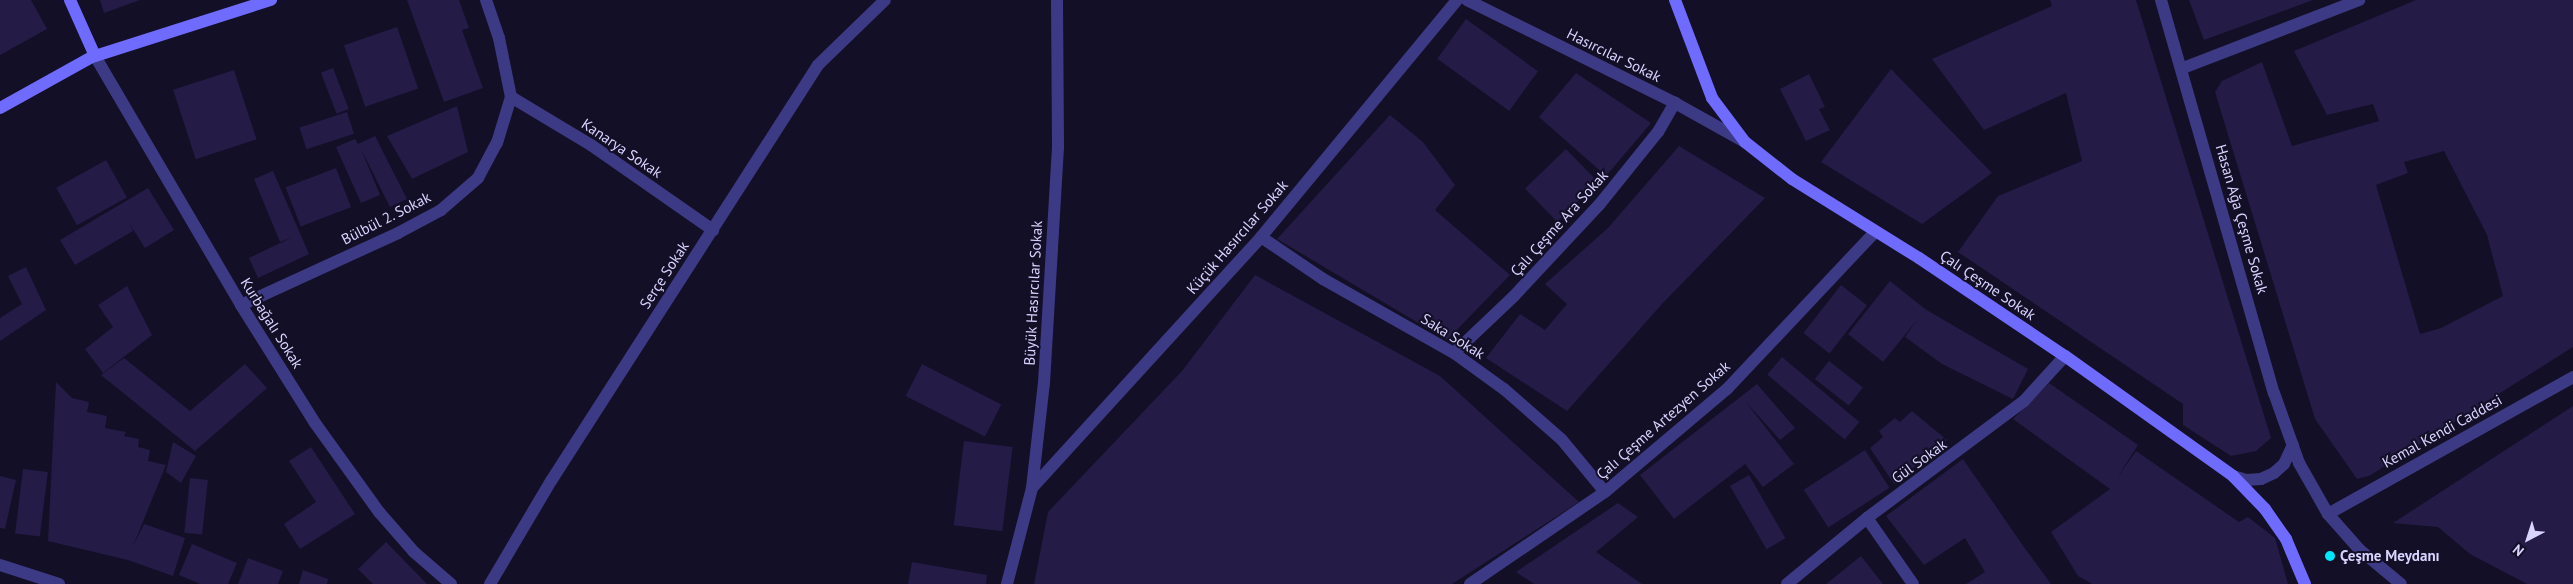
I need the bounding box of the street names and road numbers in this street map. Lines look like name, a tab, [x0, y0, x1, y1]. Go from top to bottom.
street label: Hasırcılar Sokak	[1564, 24, 1664, 86]
street label: Kanarya Sokak	[578, 114, 666, 182]
street label: Hasan Ağa Çeşme Sokak	[2212, 142, 2272, 296]
street label: Çalı Çeşme Ara Sokak	[1506, 166, 1612, 280]
street label: Küçük Hasırcılar Sokak	[1182, 176, 1292, 298]
street label: Bülbül 2. Sokak	[338, 188, 434, 248]
street label: Büyük Hasırcılar Sokak	[1020, 220, 1046, 366]
street label: Serçe Sokak	[636, 238, 692, 312]
street label: Çalı Çeşme Sokak	[1937, 246, 2039, 324]
street label: Kurbağalı Sokak	[237, 274, 307, 372]
street label: Saka Sokak	[1418, 309, 1488, 363]
street label: Çalı Çeşme Artezyen Sokak	[1592, 357, 1734, 483]
street label: Kemal Kendi Caddesi	[2379, 391, 2505, 471]
street label: Gül Sokak	[1888, 435, 1950, 487]

